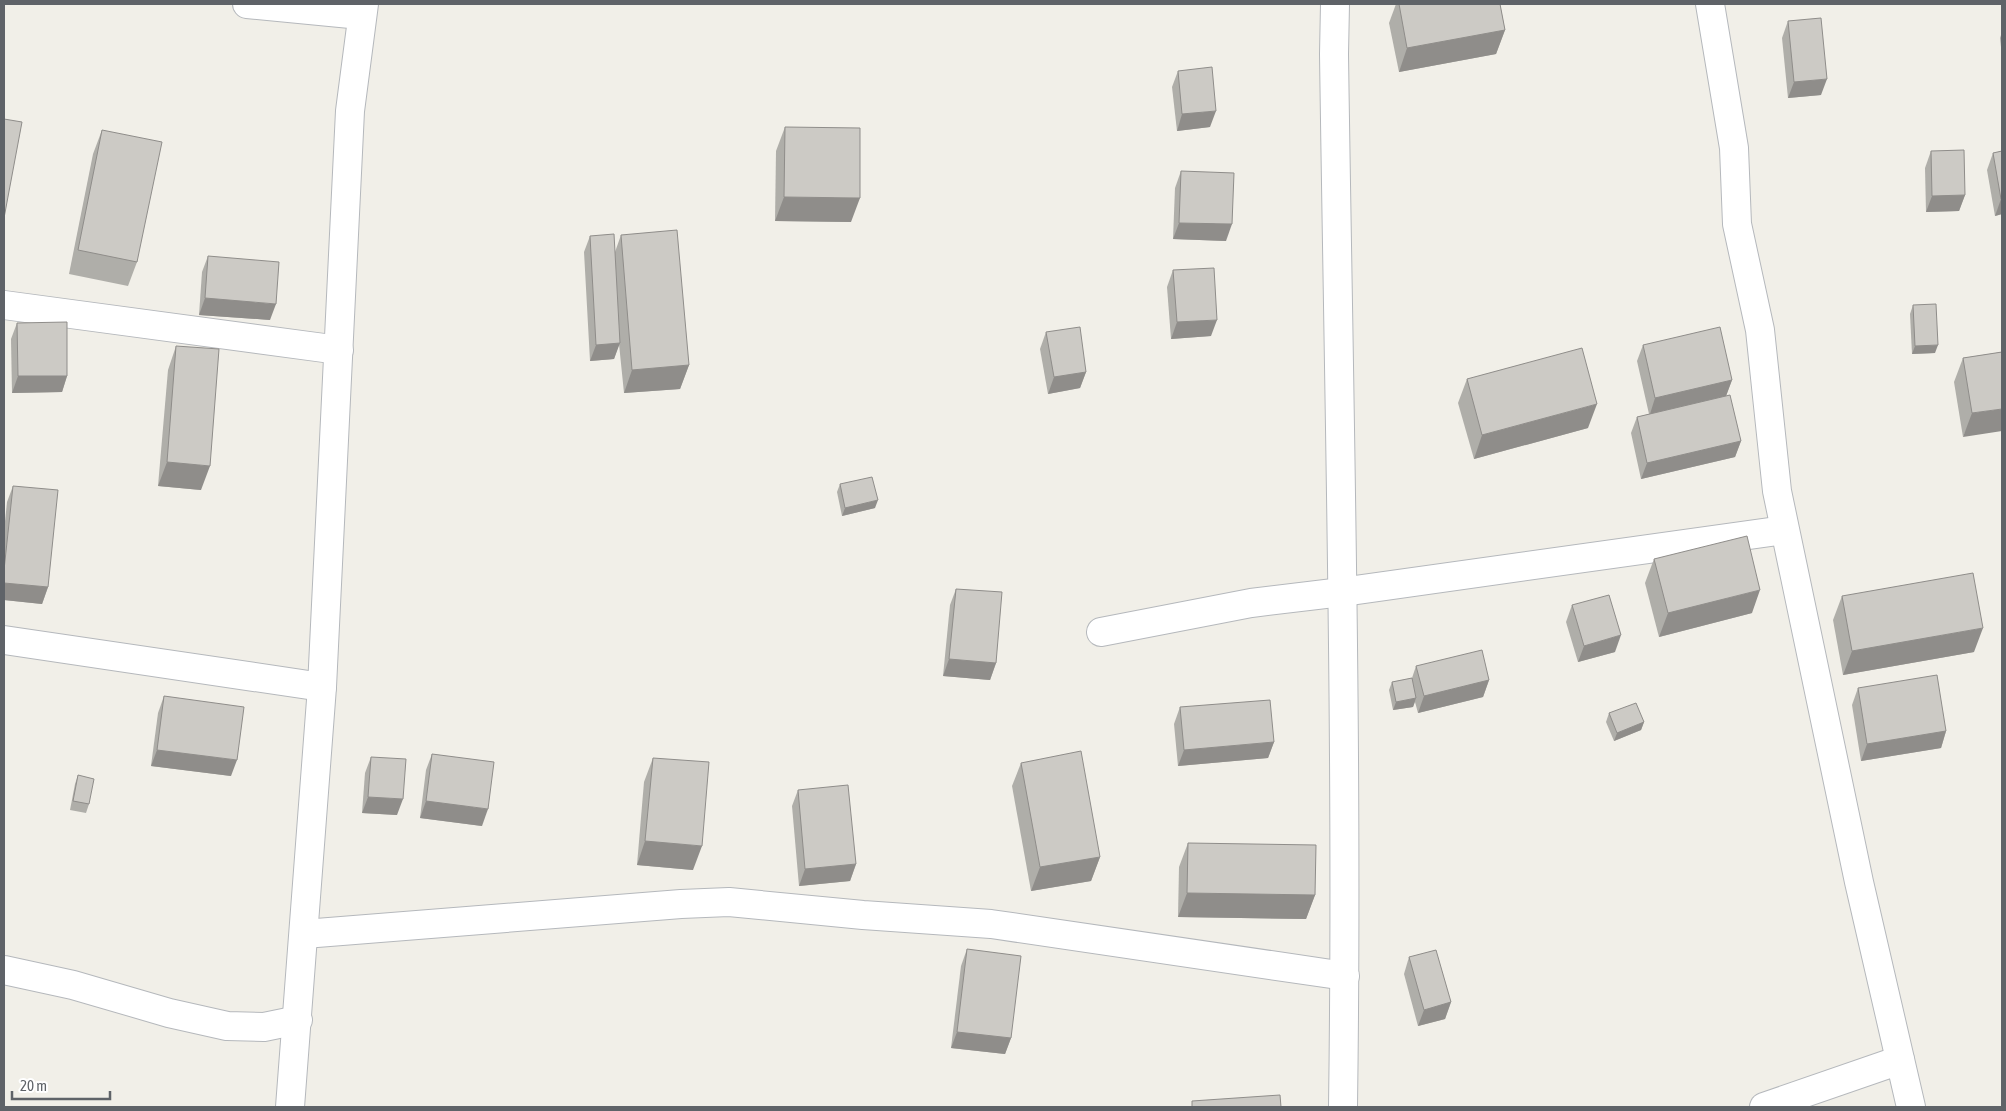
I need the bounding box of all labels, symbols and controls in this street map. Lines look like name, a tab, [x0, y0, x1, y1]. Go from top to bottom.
scale bar	[12, 1068, 110, 1100]
text: 20 m	[20, 1077, 47, 1094]

